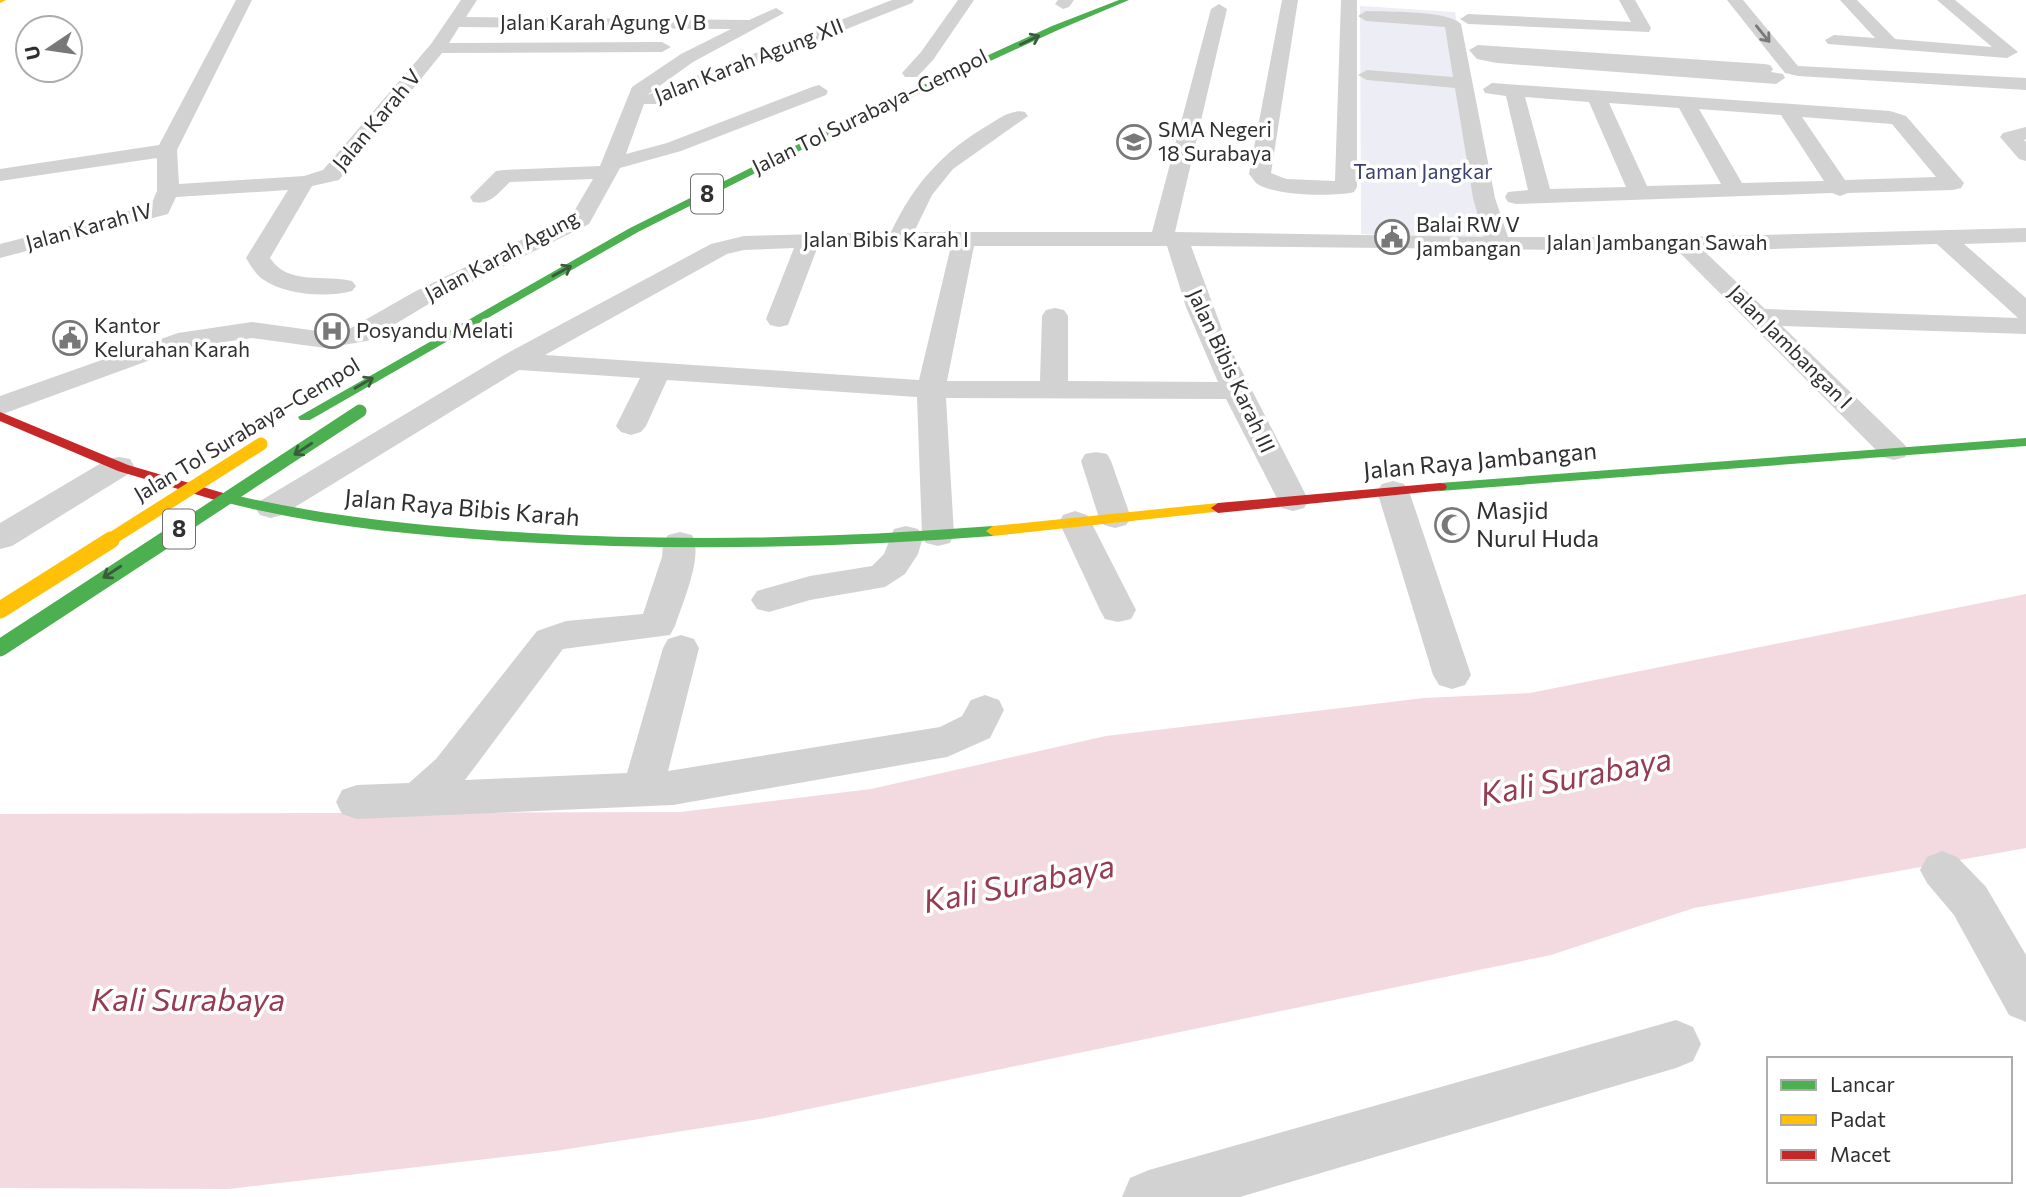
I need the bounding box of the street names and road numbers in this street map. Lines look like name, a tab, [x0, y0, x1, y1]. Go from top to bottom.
street label: Jalan Karah Agung V B	[500, 9, 706, 34]
street label: Jalan Karah Agung XII	[650, 12, 846, 107]
street label: Jalan Tol Surabaya–Gempol	[748, 43, 991, 179]
street label: Jalan Karah V	[326, 63, 425, 175]
road number: 8	[691, 174, 723, 214]
street label: Jalan Karah IV	[23, 197, 155, 254]
street label: Jalan Karah Agung	[420, 204, 582, 306]
street label: Jalan Bibis Karah I	[803, 226, 969, 251]
street label: Jalan Jambangan Sawah	[1546, 229, 1768, 254]
street label: Jalan Jambangan I	[1724, 279, 1858, 413]
street label: Jalan Bibis Karah III	[1183, 285, 1281, 456]
street label: Jalan Tol Surabaya–Gempol	[129, 351, 364, 506]
street label: Jalan Raya Jambangan	[1362, 435, 1598, 484]
street label: Jalan Raya Bibis Karah	[343, 482, 581, 531]
road number: 8	[163, 509, 195, 548]

